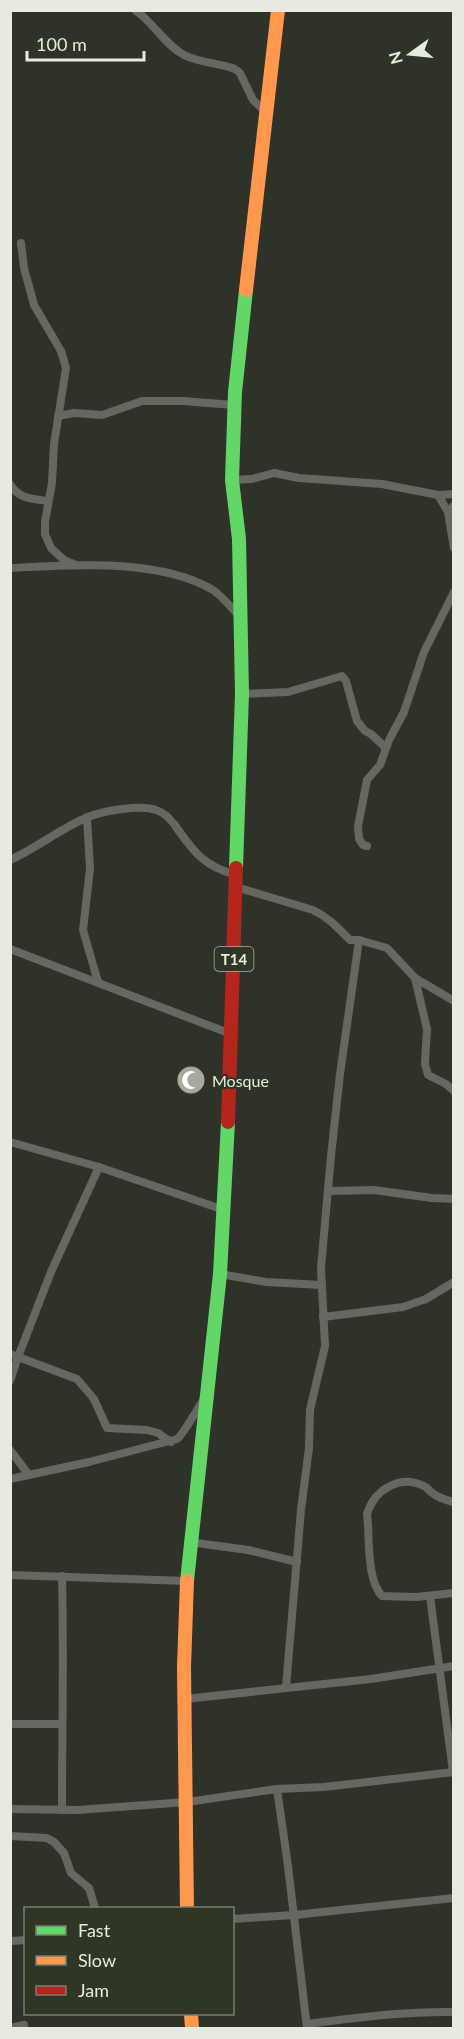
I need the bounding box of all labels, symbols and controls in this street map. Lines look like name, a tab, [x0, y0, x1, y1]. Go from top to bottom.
scale bar	[27, 24, 144, 62]
north arrow	[380, 24, 440, 84]
text: 100 m	[36, 33, 87, 55]
text: N	[384, 50, 406, 66]
road number: T14	[214, 947, 254, 971]
mosque icon: Mosque	[175, 1064, 207, 1096]
place label: Mosque	[212, 1071, 269, 1090]
legend	[24, 1907, 234, 2015]
text: Fast	[78, 1919, 111, 1941]
text: Slow	[78, 1949, 116, 1971]
text: Jam	[78, 1979, 109, 2001]

